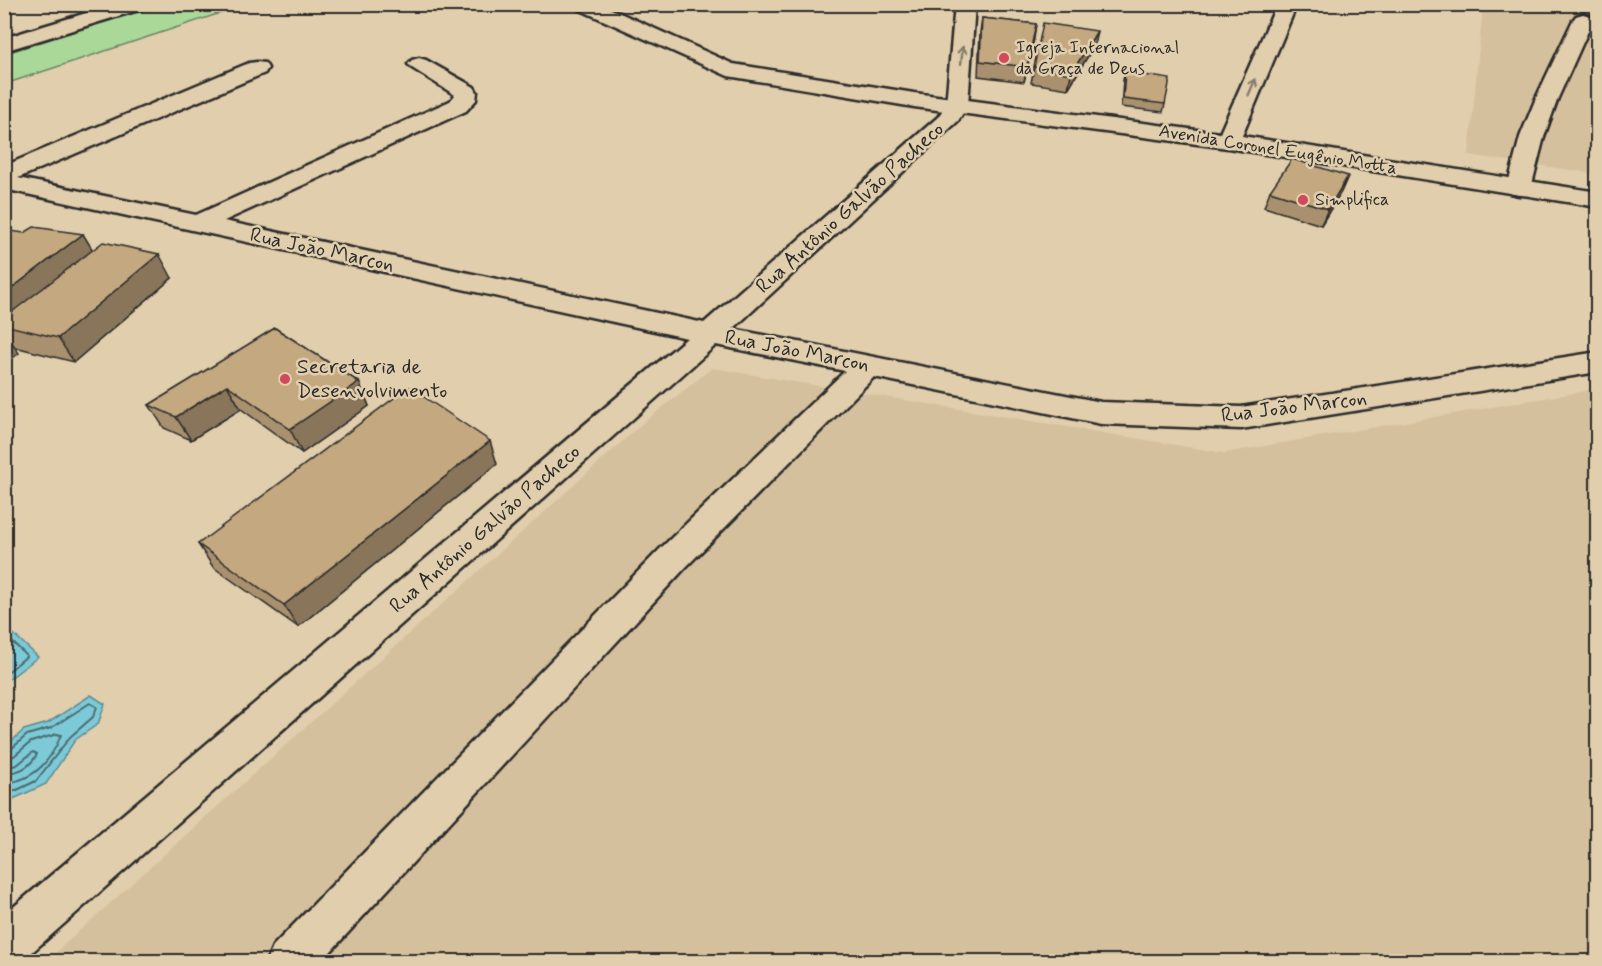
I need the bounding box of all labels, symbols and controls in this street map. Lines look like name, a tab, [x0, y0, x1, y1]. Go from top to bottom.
place label: Igreja Internacional da Graça de Deus	[1016, 36, 1179, 81]
one-way arrow	[957, 45, 968, 65]
marker: Igreja Internacional da Graça de Deus	[997, 51, 1011, 65]
one-way arrow	[1246, 79, 1258, 97]
street label: Rua Antônio Galvão Pacheco	[750, 116, 950, 300]
street label: Avenida Coronel Eugênio Motta	[1157, 119, 1399, 181]
place label: Simplifica	[1315, 188, 1389, 212]
marker: Simplifica	[1296, 193, 1310, 207]
street label: Rua João Marcon	[247, 221, 397, 279]
street label: Rua João Marcon	[722, 323, 872, 379]
place label: Secretaria de Desenvolvimento	[297, 353, 447, 405]
marker: Secretaria de Desenvolvimento	[278, 372, 292, 386]
street label: Rua João Marcon	[1220, 384, 1368, 430]
street label: Rua Antônio Galvão Pacheco	[384, 438, 586, 620]

